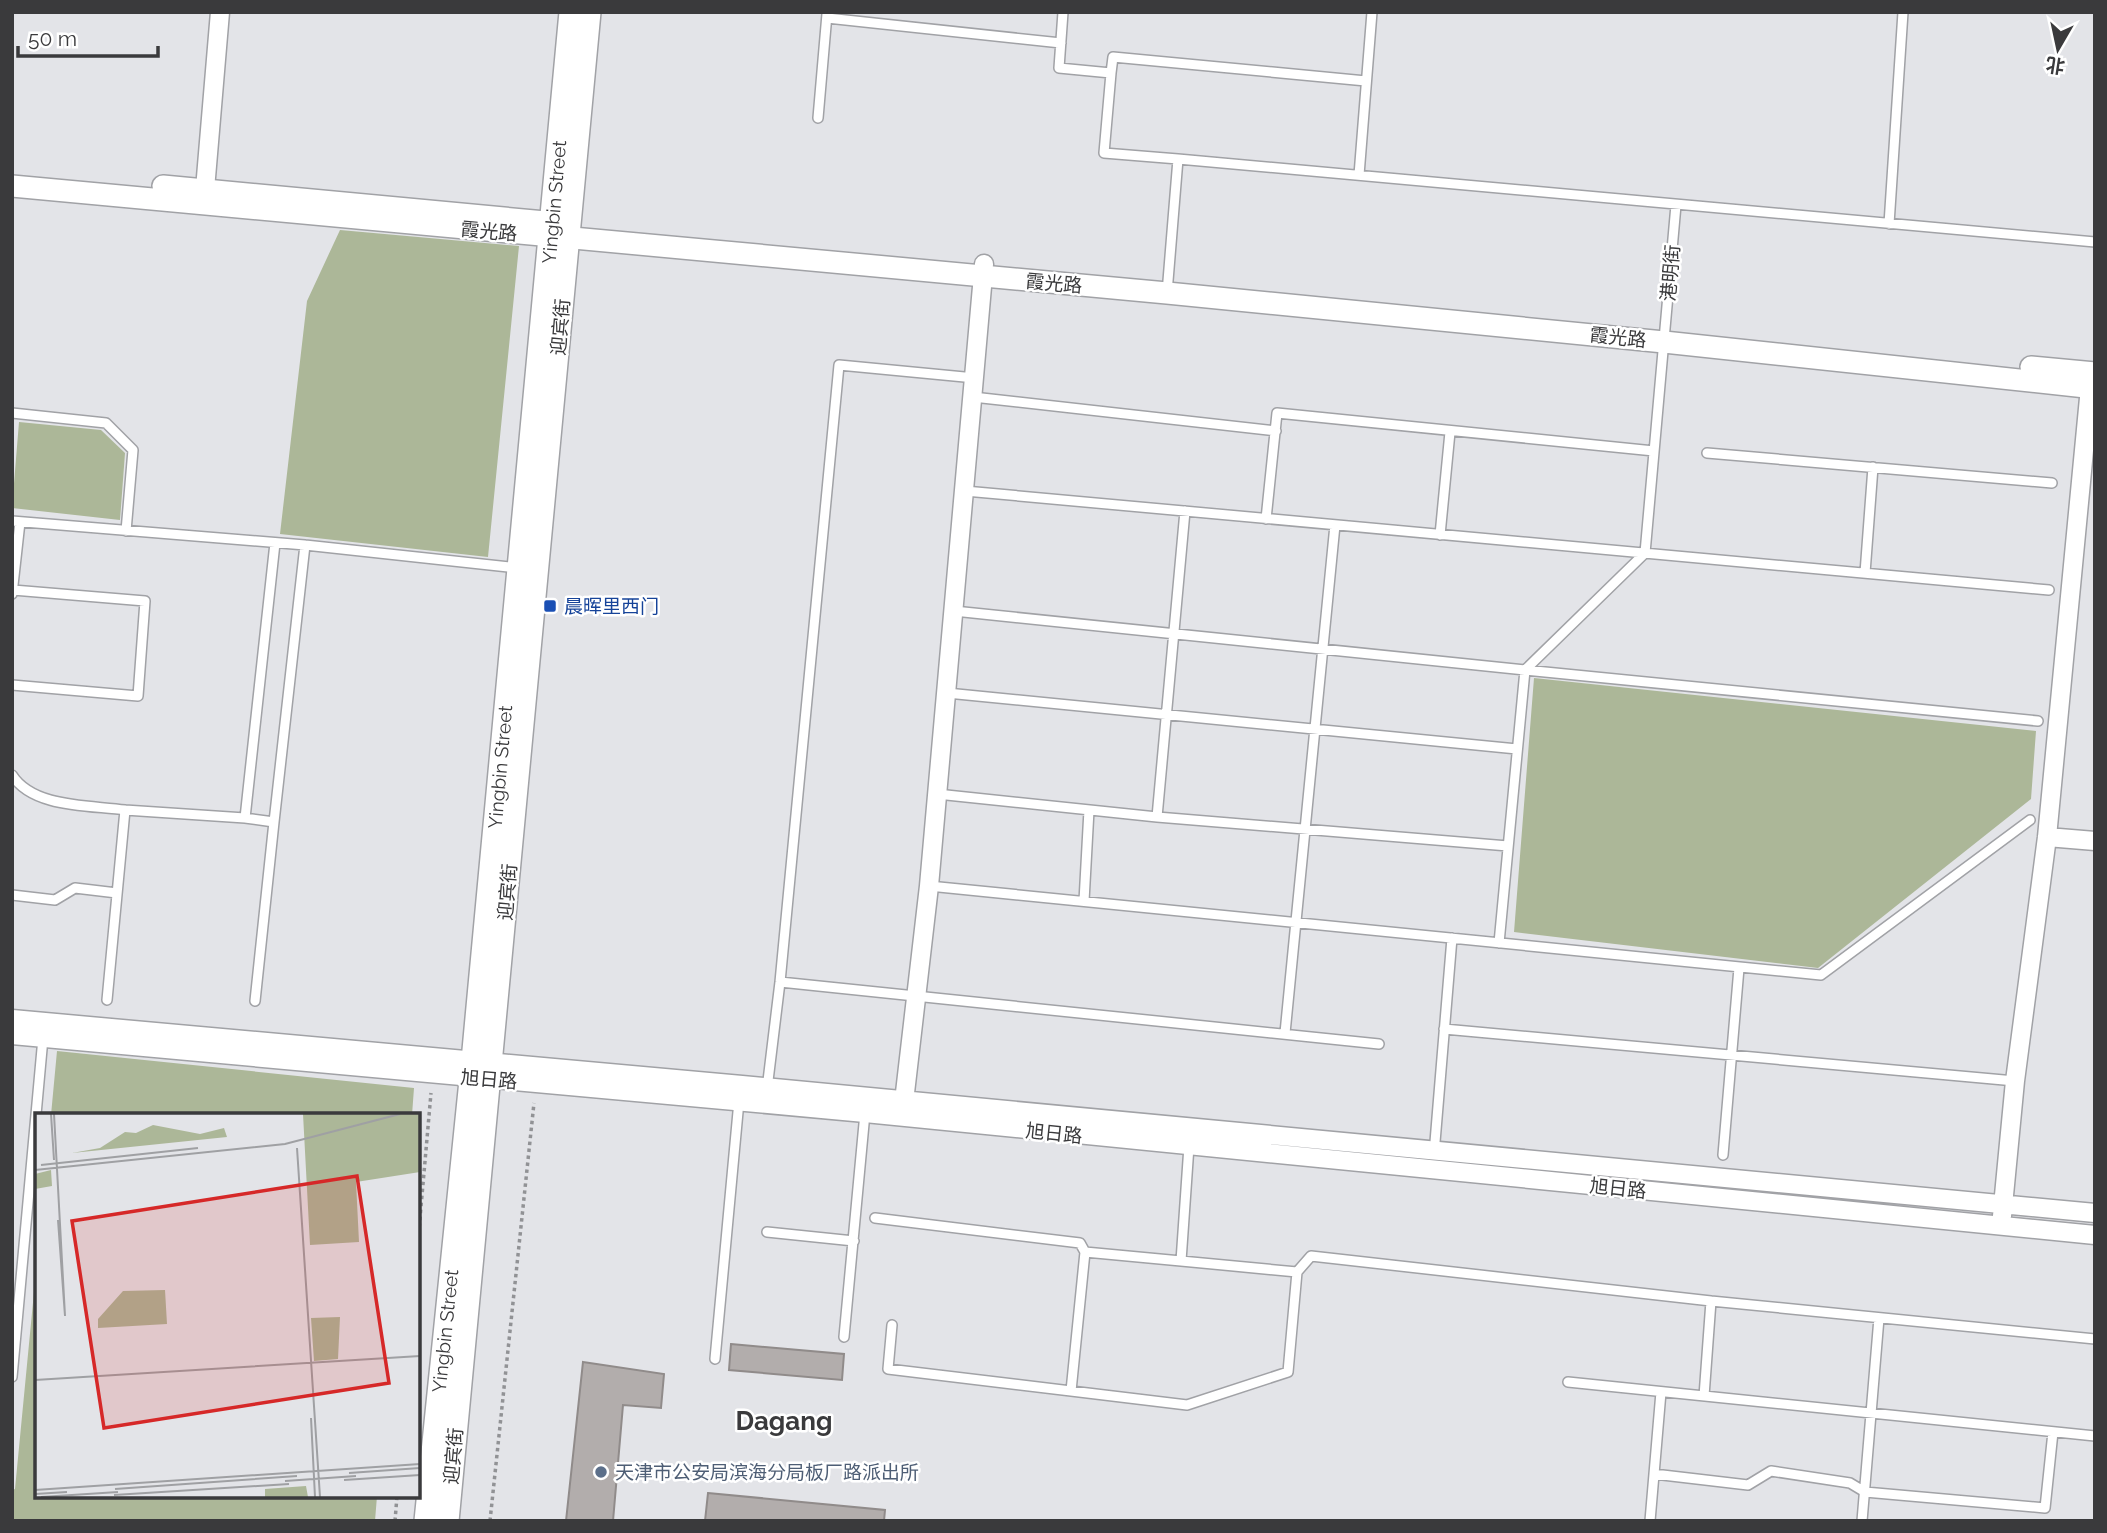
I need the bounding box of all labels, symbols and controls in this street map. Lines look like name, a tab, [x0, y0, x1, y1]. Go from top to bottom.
scale bar	[18, 14, 158, 58]
north arrow	[2023, 14, 2093, 84]
text: 50 m	[28, 26, 77, 51]
text: 北	[2044, 53, 2066, 78]
street label: Yingbin Street	[538, 139, 570, 265]
street label: 霞光路	[460, 218, 518, 244]
street label: 港明街	[1657, 244, 1683, 302]
street label: 霞光路	[1025, 270, 1083, 296]
street label: 迎宾街	[547, 298, 573, 356]
street label: 霞光路	[1588, 323, 1648, 351]
place label: 晨晖里西门	[564, 595, 659, 617]
marker: 晨晖里西门	[542, 598, 558, 614]
street label: Yingbin Street	[484, 704, 516, 830]
street label: 迎宾街	[494, 863, 520, 921]
street label: 旭日路	[460, 1066, 518, 1092]
inset map	[35, 1113, 420, 1498]
street label: 旭日路	[1024, 1119, 1084, 1147]
street label: 旭日路	[1588, 1174, 1648, 1202]
street label: Yingbin Street	[428, 1268, 462, 1394]
district label: Dagang	[736, 1406, 832, 1436]
street label: 迎宾街	[440, 1427, 466, 1485]
place label: 天津市公安局滨海分局板厂路派出所	[615, 1461, 919, 1483]
marker: 天津市公安局滨海分局板厂路派出所	[593, 1464, 609, 1480]

